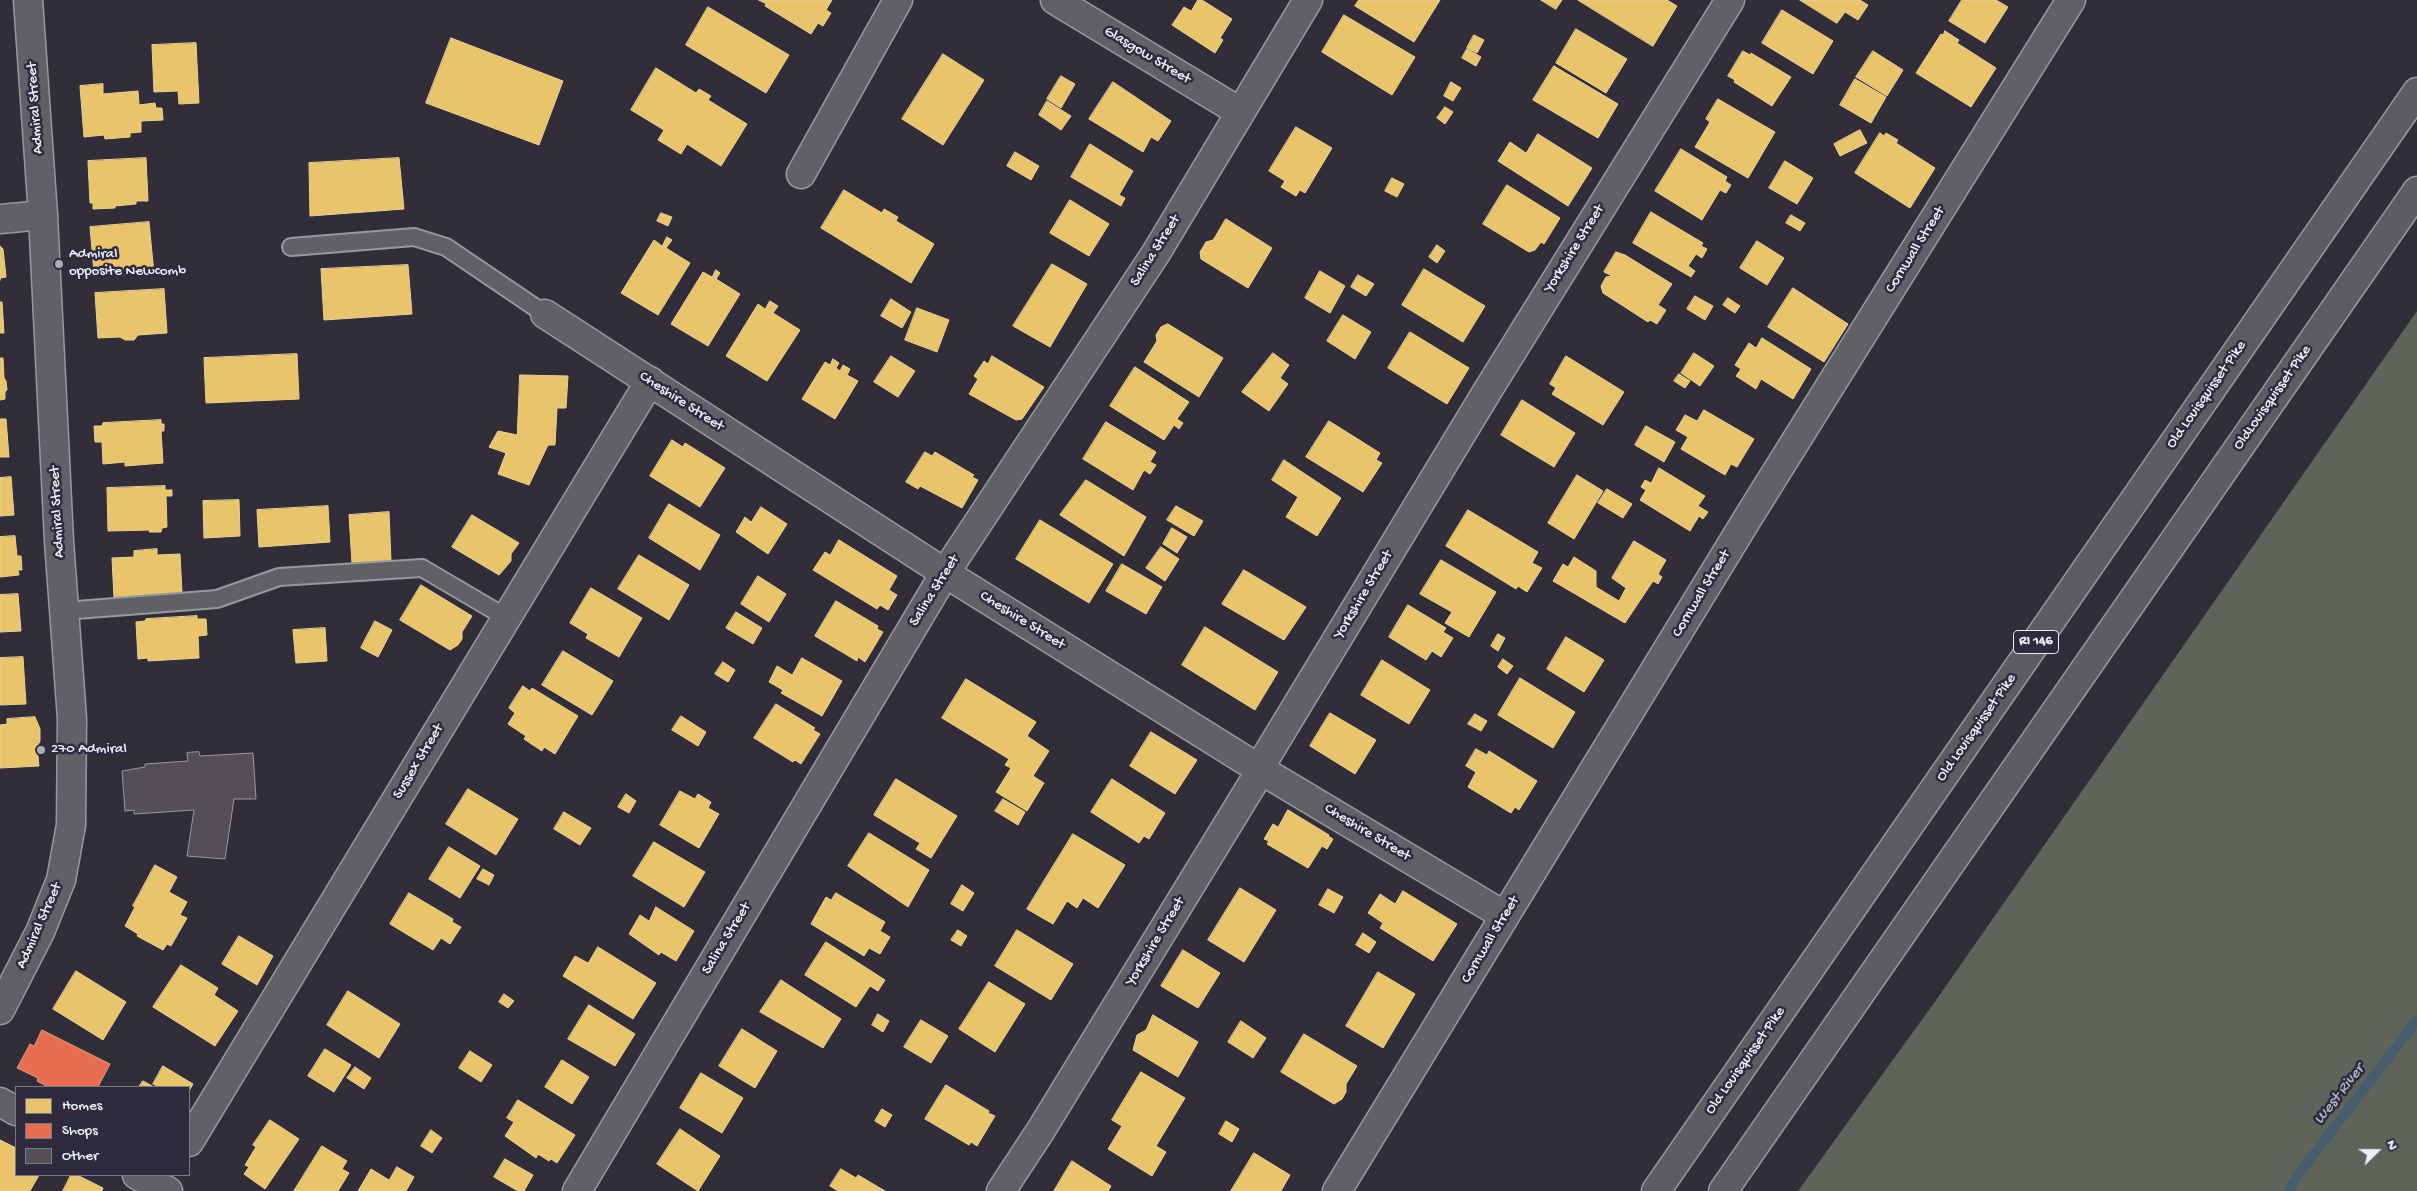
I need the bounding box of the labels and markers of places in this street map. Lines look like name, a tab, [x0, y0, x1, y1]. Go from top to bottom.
place label: Admiral opposite Newcomb	[69, 246, 186, 281]
marker: Admiral opposite Newcomb	[53, 258, 65, 270]
place label: 270 Admiral	[51, 741, 127, 759]
marker: 270 Admiral	[35, 744, 47, 756]

